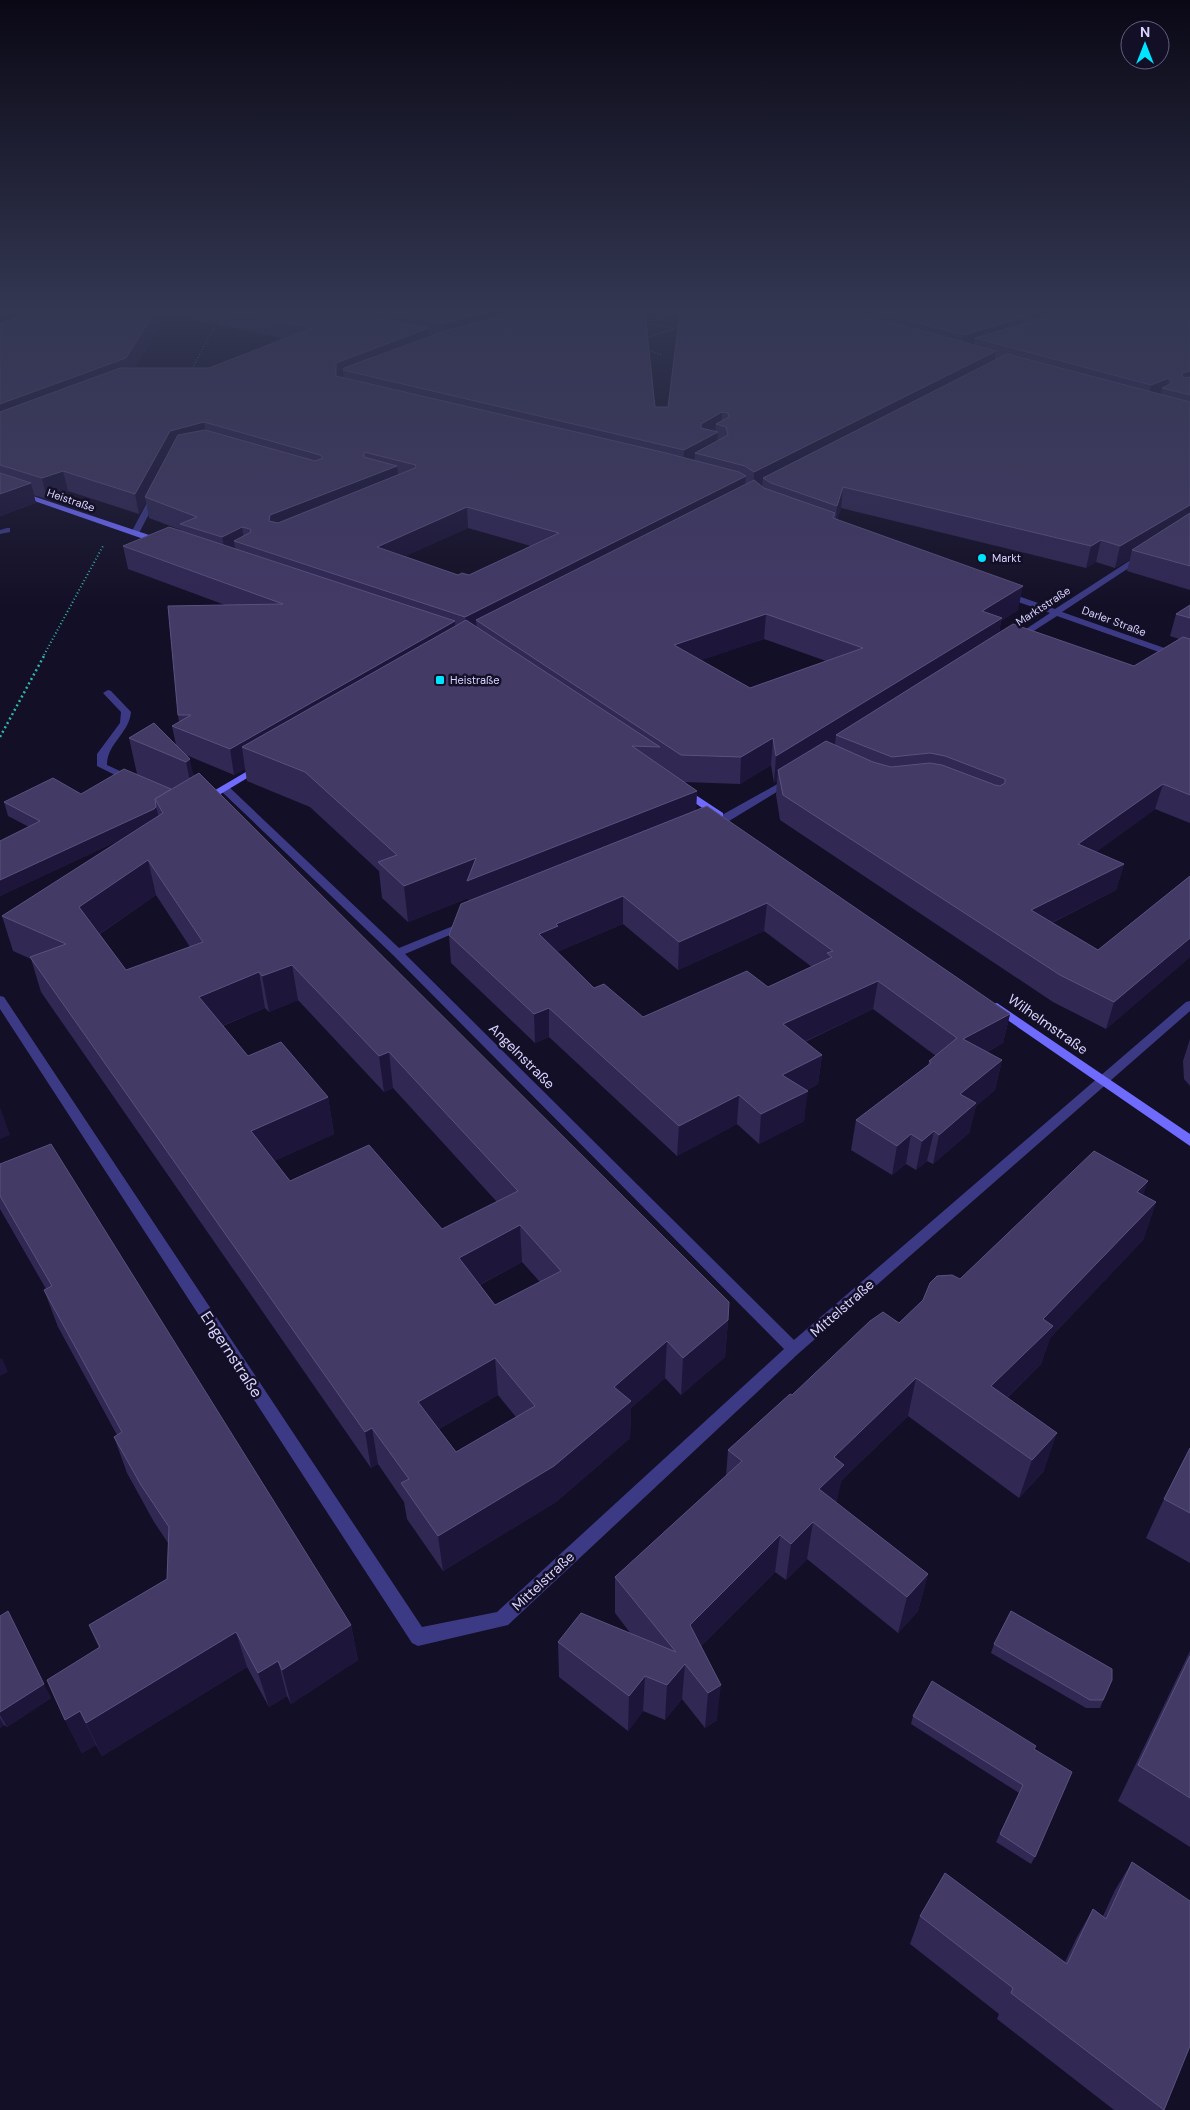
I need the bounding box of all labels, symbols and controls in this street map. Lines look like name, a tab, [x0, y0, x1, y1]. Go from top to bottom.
north arrow	[1120, 20, 1170, 70]
text: N	[1140, 23, 1150, 41]
street label: Heistraße	[45, 485, 97, 515]
place label: Markt	[992, 551, 1021, 565]
marker: Markt	[976, 552, 988, 564]
street label: Marktstraße	[1013, 583, 1073, 629]
street label: Darler Straße	[1080, 603, 1148, 639]
place label: Heistraße	[450, 673, 499, 687]
marker: Heistraße	[434, 674, 446, 686]
street label: Wilhelmstraße	[1004, 990, 1092, 1058]
street label: Angelnstraße	[485, 1019, 559, 1093]
street label: Mittelstraße	[806, 1275, 878, 1341]
street label: Engernstraße	[196, 1307, 267, 1402]
street label: Mittelstraße	[508, 1547, 578, 1615]

